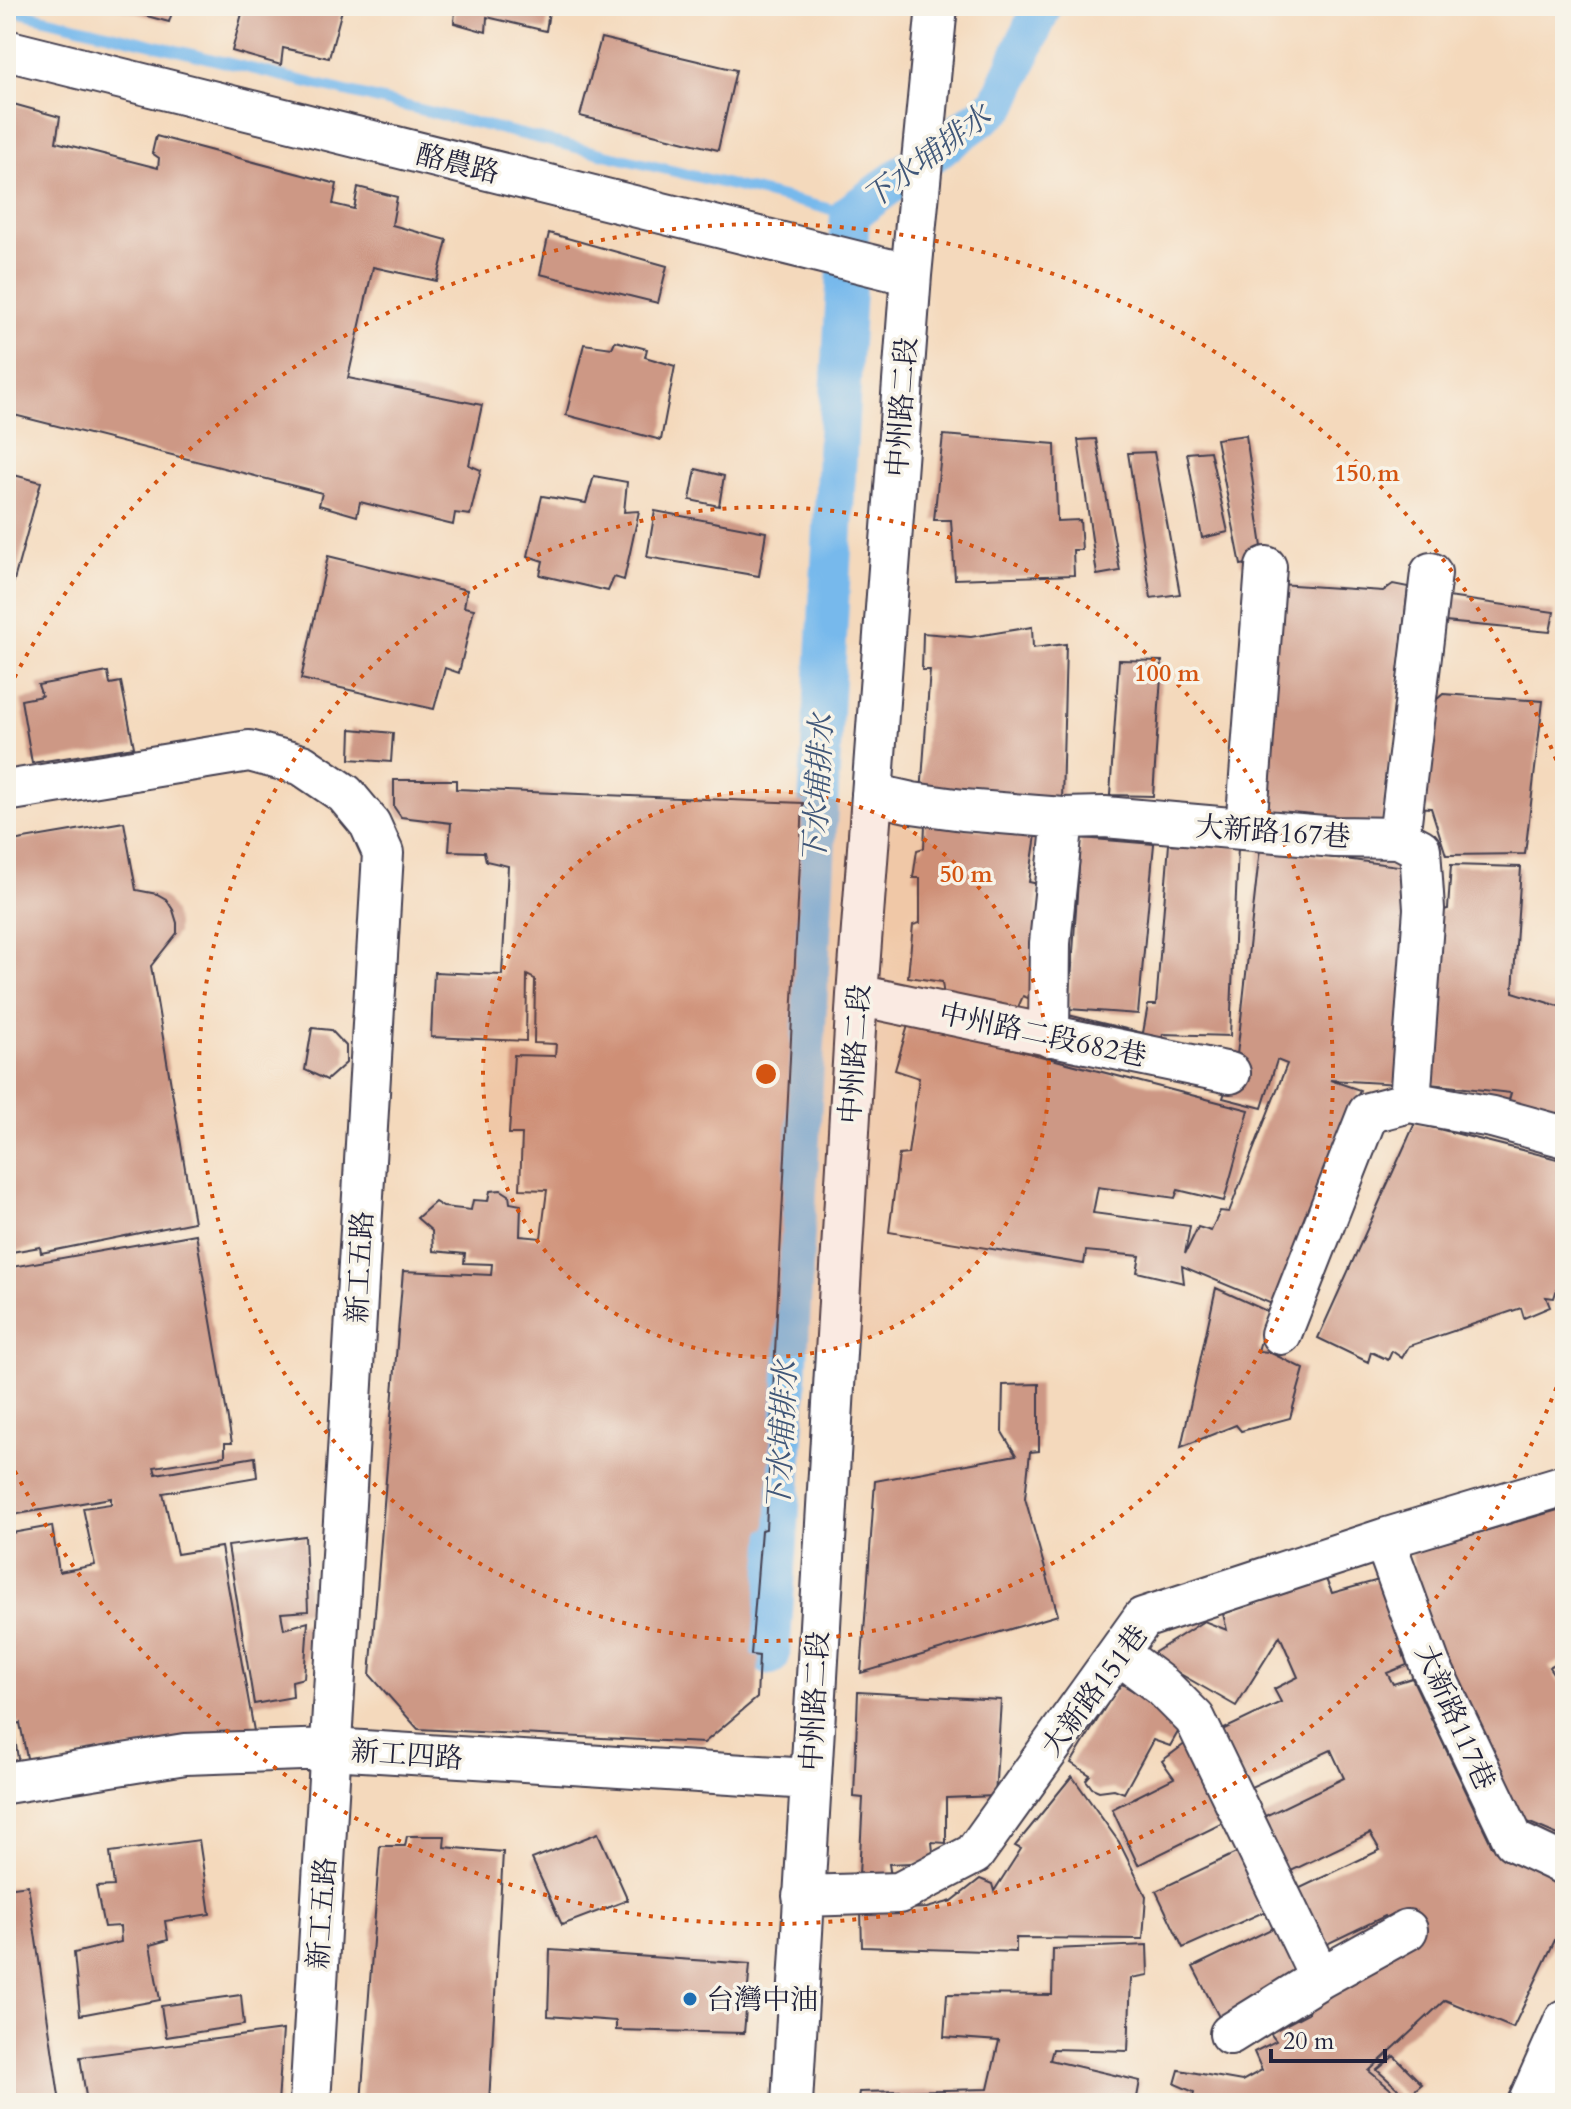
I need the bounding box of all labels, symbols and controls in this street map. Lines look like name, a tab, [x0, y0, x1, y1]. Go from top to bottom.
water label: 下水埔排水	[855, 94, 1002, 219]
street label: 酪農路	[412, 135, 503, 193]
street label: 中州路二段	[878, 336, 926, 478]
text: 150 m	[1334, 457, 1401, 490]
text: 100 m	[1134, 657, 1201, 690]
water label: 下水埔排水	[794, 710, 843, 865]
street label: 大新路167巷	[1194, 808, 1352, 856]
text: 50 m	[939, 858, 993, 891]
street label: 中州路二段	[831, 983, 879, 1125]
street label: 中州路二段682巷	[936, 994, 1150, 1076]
centre of rings	[752, 1060, 780, 1088]
street label: 新工五路	[338, 1210, 382, 1324]
water label: 下水埔排水	[758, 1357, 807, 1512]
street label: 大新路151巷	[1033, 1617, 1157, 1764]
street label: 中州路二段	[792, 1630, 838, 1772]
street label: 大新路117巷	[1406, 1639, 1504, 1796]
street label: 新工四路	[350, 1732, 464, 1778]
street label: 新工五路	[299, 1856, 345, 1970]
place label: 台灣中油	[706, 1981, 818, 2019]
marker: 台灣中油	[681, 1990, 699, 2008]
scale bar	[1271, 2013, 1385, 2063]
text: 20 m	[1283, 2025, 1335, 2058]

